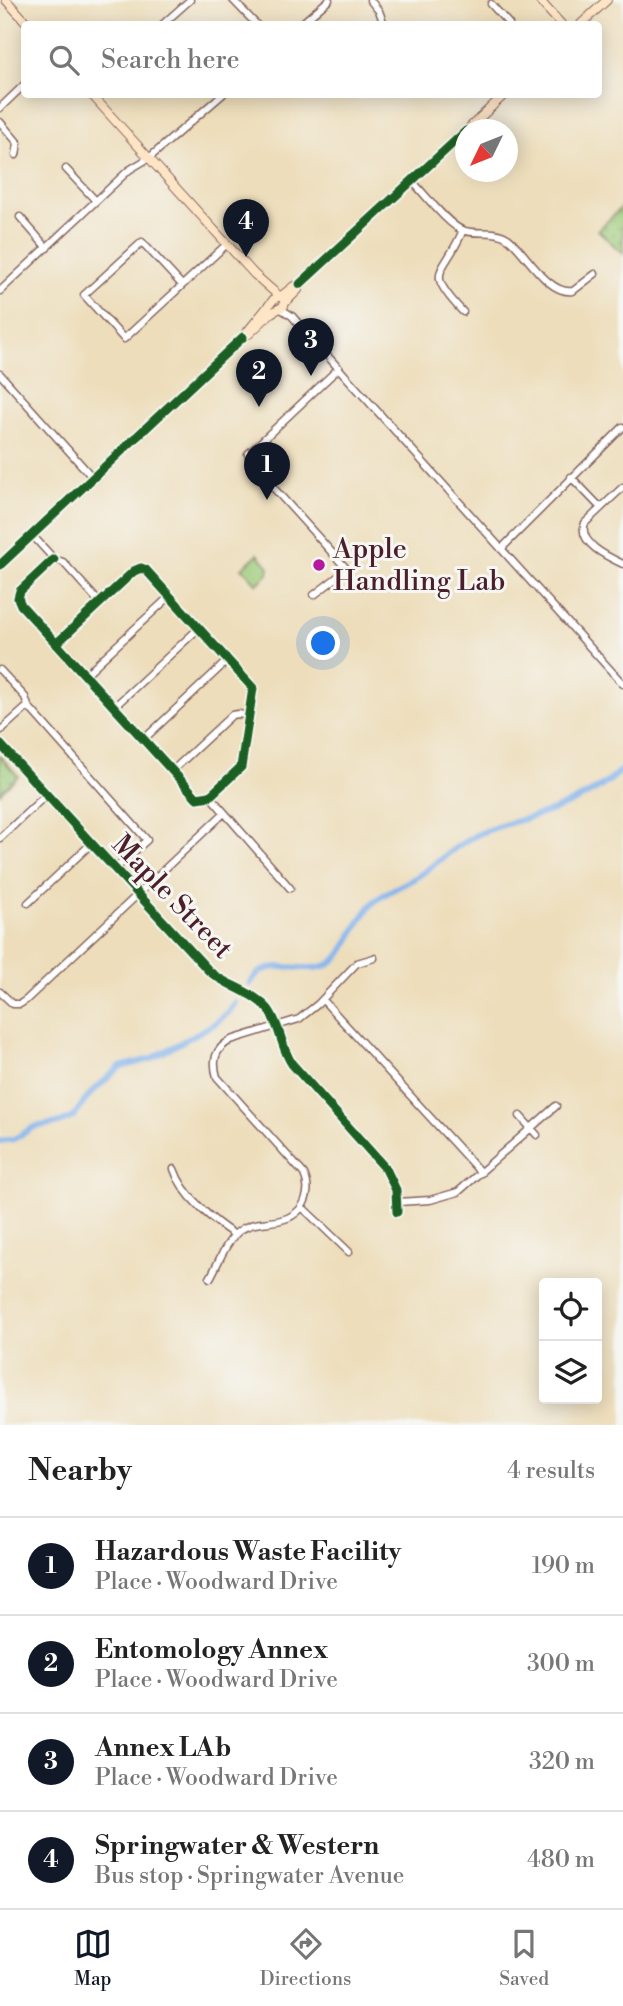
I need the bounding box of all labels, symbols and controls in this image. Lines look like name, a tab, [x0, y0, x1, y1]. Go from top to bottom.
search box	[21, 21, 602, 98]
icon: search	[45, 41, 83, 79]
text: Search here	[101, 44, 240, 76]
north arrow	[455, 119, 518, 182]
pin: 4	[223, 199, 269, 257]
pin: 3	[288, 318, 334, 376]
pin: 2	[236, 349, 282, 407]
pin: 1	[244, 442, 290, 500]
place label: Apple Handling Lab	[332, 532, 505, 599]
marker: Apple Handling Lab	[311, 557, 327, 573]
your location	[306, 626, 340, 660]
street label: Maple Street	[104, 828, 240, 967]
map controls	[539, 1278, 602, 1404]
button: locate	[539, 1278, 602, 1341]
button: layers	[539, 1341, 602, 1404]
text: Nearby	[28, 1452, 132, 1490]
text: 4 results	[507, 1457, 595, 1485]
text: Hazardous Waste Facility	[95, 1536, 401, 1568]
text: 1	[45, 1552, 57, 1580]
text: 190 m	[532, 1552, 595, 1580]
text: Place · Woodward Drive	[95, 1568, 338, 1596]
text: Entomology Annex	[95, 1634, 328, 1666]
text: 2	[44, 1650, 58, 1678]
text: 300 m	[527, 1650, 595, 1678]
text: Place · Woodward Drive	[95, 1666, 338, 1694]
text: Annex LAb	[95, 1732, 231, 1764]
text: 3	[44, 1748, 58, 1776]
text: 320 m	[529, 1748, 595, 1776]
text: Place · Woodward Drive	[95, 1764, 338, 1792]
text: Springwater & Western	[95, 1830, 379, 1862]
text: 4	[43, 1846, 59, 1874]
text: 480 m	[527, 1846, 595, 1874]
text: Bus stop · Springwater Avenue	[95, 1862, 405, 1890]
tab: Map	[74, 1925, 112, 1991]
tab: Directions	[260, 1925, 351, 1991]
tab: Saved	[499, 1925, 549, 1991]

